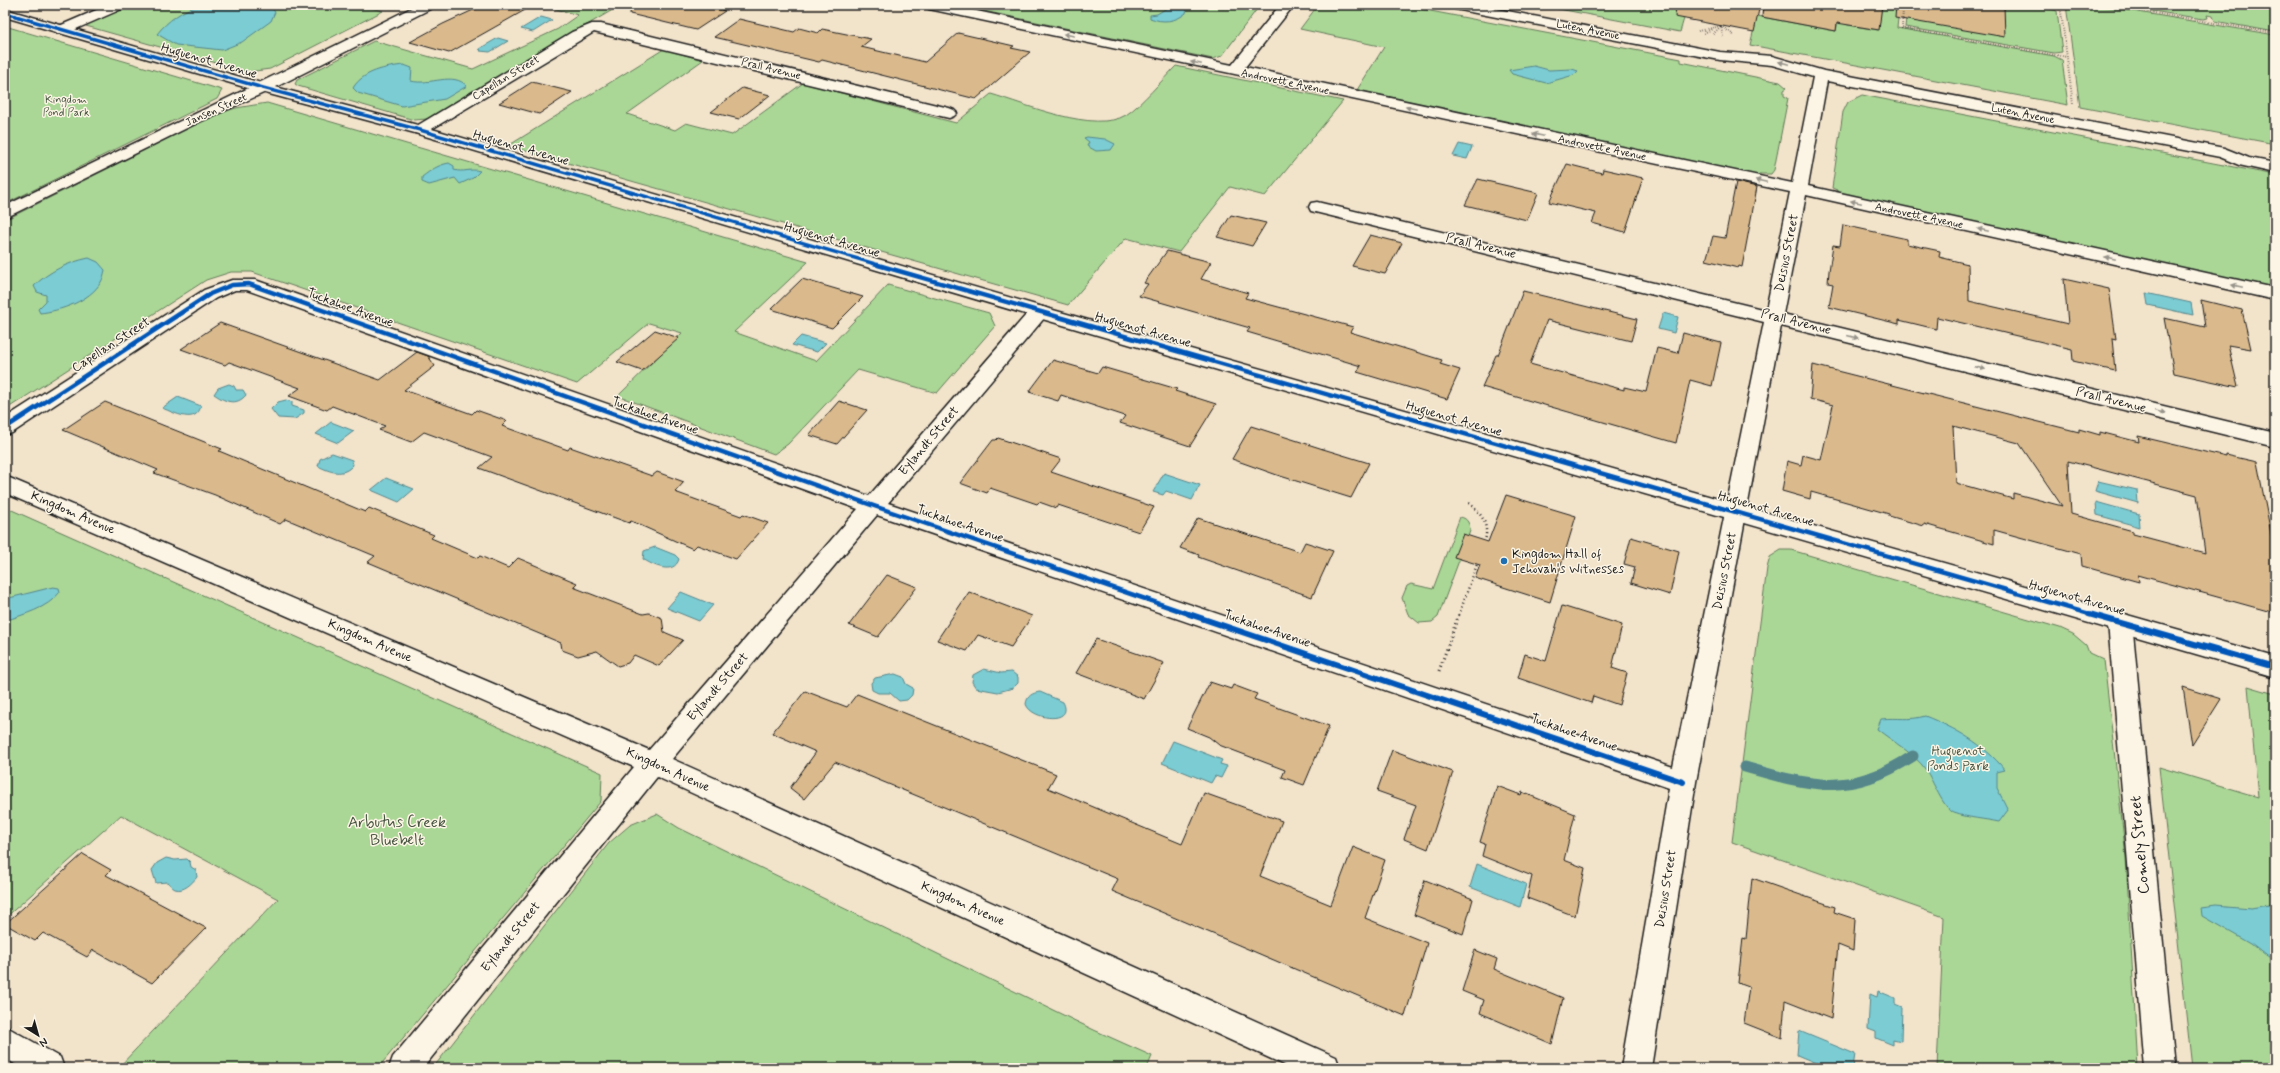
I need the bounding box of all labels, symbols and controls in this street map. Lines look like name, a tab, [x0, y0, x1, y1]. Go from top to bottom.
street label: Luten Avenue	[1555, 17, 1621, 43]
one-way arrow	[1063, 32, 1075, 38]
street label: Huguenot Avenue	[158, 39, 259, 85]
street label: Capellan Street	[470, 52, 542, 104]
street label: Prall Avenue	[740, 55, 802, 83]
one-way arrow	[1190, 59, 1202, 65]
one-way arrow	[1778, 59, 1790, 65]
street label: Androvette Avenue	[1240, 66, 1330, 98]
street label: Jansen Street	[183, 90, 249, 130]
park label: Kingdom Pond Park	[43, 93, 90, 120]
street label: Luten Avenue	[1990, 101, 2056, 127]
one-way arrow	[1405, 105, 1417, 111]
street label: Huguenot Avenue	[470, 126, 571, 172]
one-way arrow	[1532, 131, 1544, 137]
street label: Androvette Avenue	[1557, 132, 1647, 164]
one-way arrow	[1755, 178, 1767, 184]
one-way arrow	[1850, 199, 1862, 205]
street label: Androvette Avenue	[1874, 200, 1964, 232]
street label: Deisius Street	[1771, 213, 1803, 293]
street label: Huguenot Avenue	[781, 218, 882, 264]
one-way arrow	[1977, 226, 1989, 232]
street label: Prall Avenue	[1444, 229, 1518, 263]
one-way arrow	[2104, 254, 2116, 260]
one-way arrow	[2231, 282, 2243, 288]
street label: Tuckahoe Avenue	[304, 284, 396, 332]
street label: Prall Avenue	[1759, 305, 1833, 339]
street label: Huguenot Avenue	[1092, 308, 1193, 354]
street label: Capellan Street	[69, 313, 153, 377]
one-way arrow	[1847, 334, 1860, 340]
one-way arrow	[1973, 365, 1986, 371]
street label: Prall Avenue	[2074, 383, 2148, 417]
street label: Tuckahoe Avenue	[609, 393, 701, 439]
street label: Huguenot Avenue	[1403, 397, 1504, 443]
street label: Eylandt Street	[895, 403, 963, 479]
one-way arrow	[2154, 409, 2166, 415]
street label: Huguenot Avenue	[1715, 487, 1816, 533]
street label: Kingdom Avenue	[28, 488, 118, 539]
street label: Tuckahoe Avenue	[914, 501, 1006, 547]
street label: Deisius Street	[1709, 531, 1741, 611]
place label: Kingdom Hall of Jehovah's Witnesses	[1512, 546, 1624, 578]
marker: Kingdom Hall of Jehovah's Witnesses	[1499, 556, 1509, 566]
street label: Huguenot Avenue	[2026, 576, 2127, 622]
street label: Tuckahoe Avenue	[1221, 606, 1313, 652]
street label: Kingdom Avenue	[325, 616, 415, 667]
street label: Eylandt Street	[684, 649, 752, 725]
street label: Tuckahoe Avenue	[1528, 710, 1620, 756]
park label: Huguenot Ponds Park	[1927, 743, 1989, 775]
street label: Kingdom Avenue	[623, 744, 713, 797]
street label: Comely Street	[2125, 795, 2155, 895]
park label: Arbutus Creek Bluebelt	[348, 812, 446, 851]
street label: Deisius Street	[1651, 849, 1681, 929]
street label: Kingdom Avenue	[918, 878, 1008, 931]
street label: Eylandt Street	[477, 898, 545, 976]
north arrow	[18, 1015, 58, 1055]
text: N	[36, 1034, 51, 1050]

